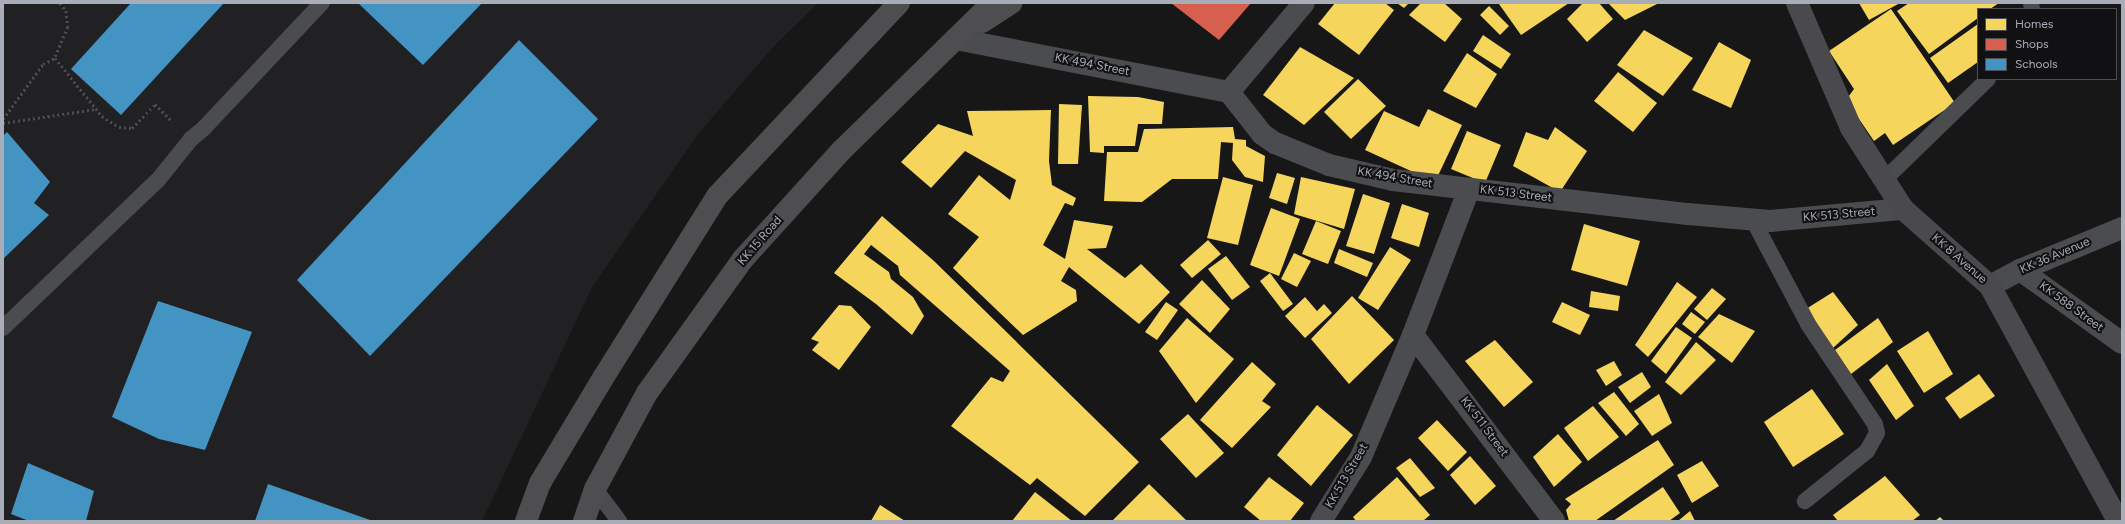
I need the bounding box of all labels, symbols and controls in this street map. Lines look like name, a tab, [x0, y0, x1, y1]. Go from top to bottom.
legend	[1977, 8, 2117, 80]
text: Homes	[2015, 17, 2053, 31]
text: Shops	[2015, 37, 2049, 51]
street label: KK 494 Street	[1053, 51, 1131, 79]
text: Schools	[2015, 57, 2058, 71]
street label: KK 494 Street	[1356, 164, 1434, 192]
street label: KK 513 Street	[1479, 182, 1553, 206]
street label: KK 513 Street	[1802, 205, 1876, 225]
street label: KK 15 Road	[735, 214, 785, 268]
street label: KK 8 Avenue	[1928, 231, 1990, 287]
street label: KK 36 Avenue	[2018, 235, 2092, 277]
street label: KK 588 Street	[2036, 279, 2106, 335]
street label: KK 511 Street	[1457, 394, 1511, 460]
street label: KK 513 Street	[1323, 441, 1371, 511]

